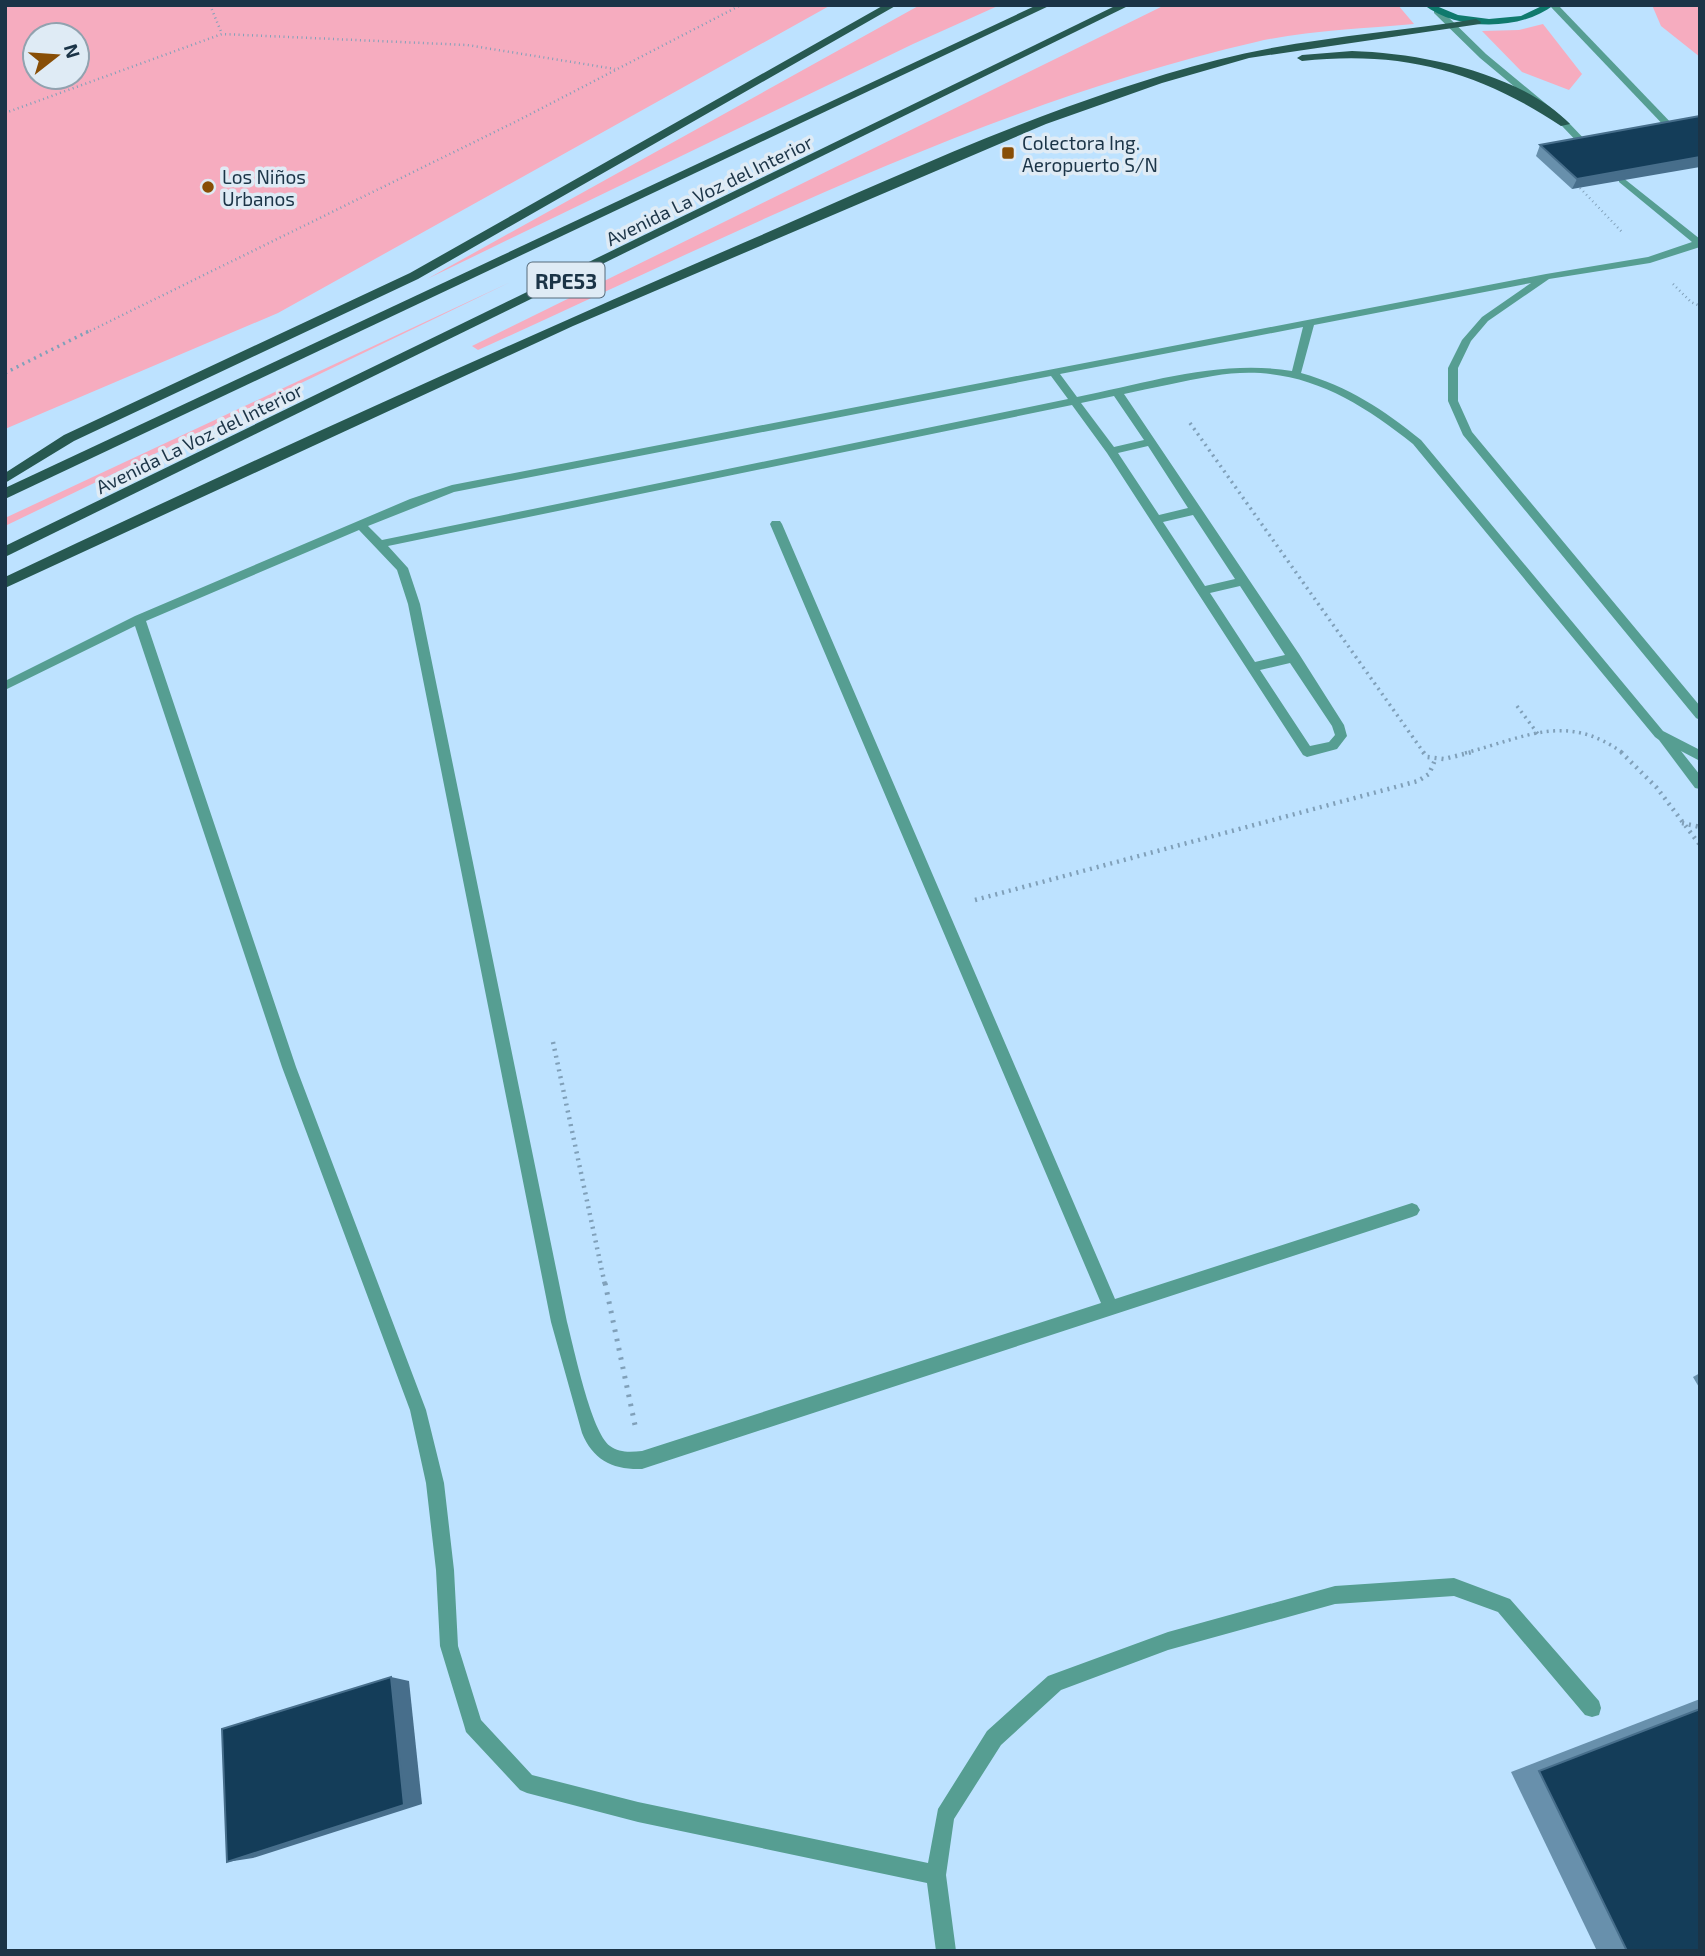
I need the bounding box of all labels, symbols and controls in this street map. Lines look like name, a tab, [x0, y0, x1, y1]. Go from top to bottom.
north arrow	[21, 21, 91, 91]
text: N	[60, 41, 86, 61]
street label: Avenida La Voz del Interior	[602, 130, 816, 250]
place label: Colectora Ing. Aeropuerto S/N	[1022, 131, 1158, 176]
marker: Colectora Ing. Aeropuerto S/N	[1000, 145, 1016, 161]
place label: Los Niños Urbanos	[222, 165, 306, 210]
marker: Los Niños Urbanos	[200, 179, 216, 195]
road number: RPE53	[528, 262, 604, 298]
street label: Avenida La Voz del Interior	[92, 378, 306, 498]

